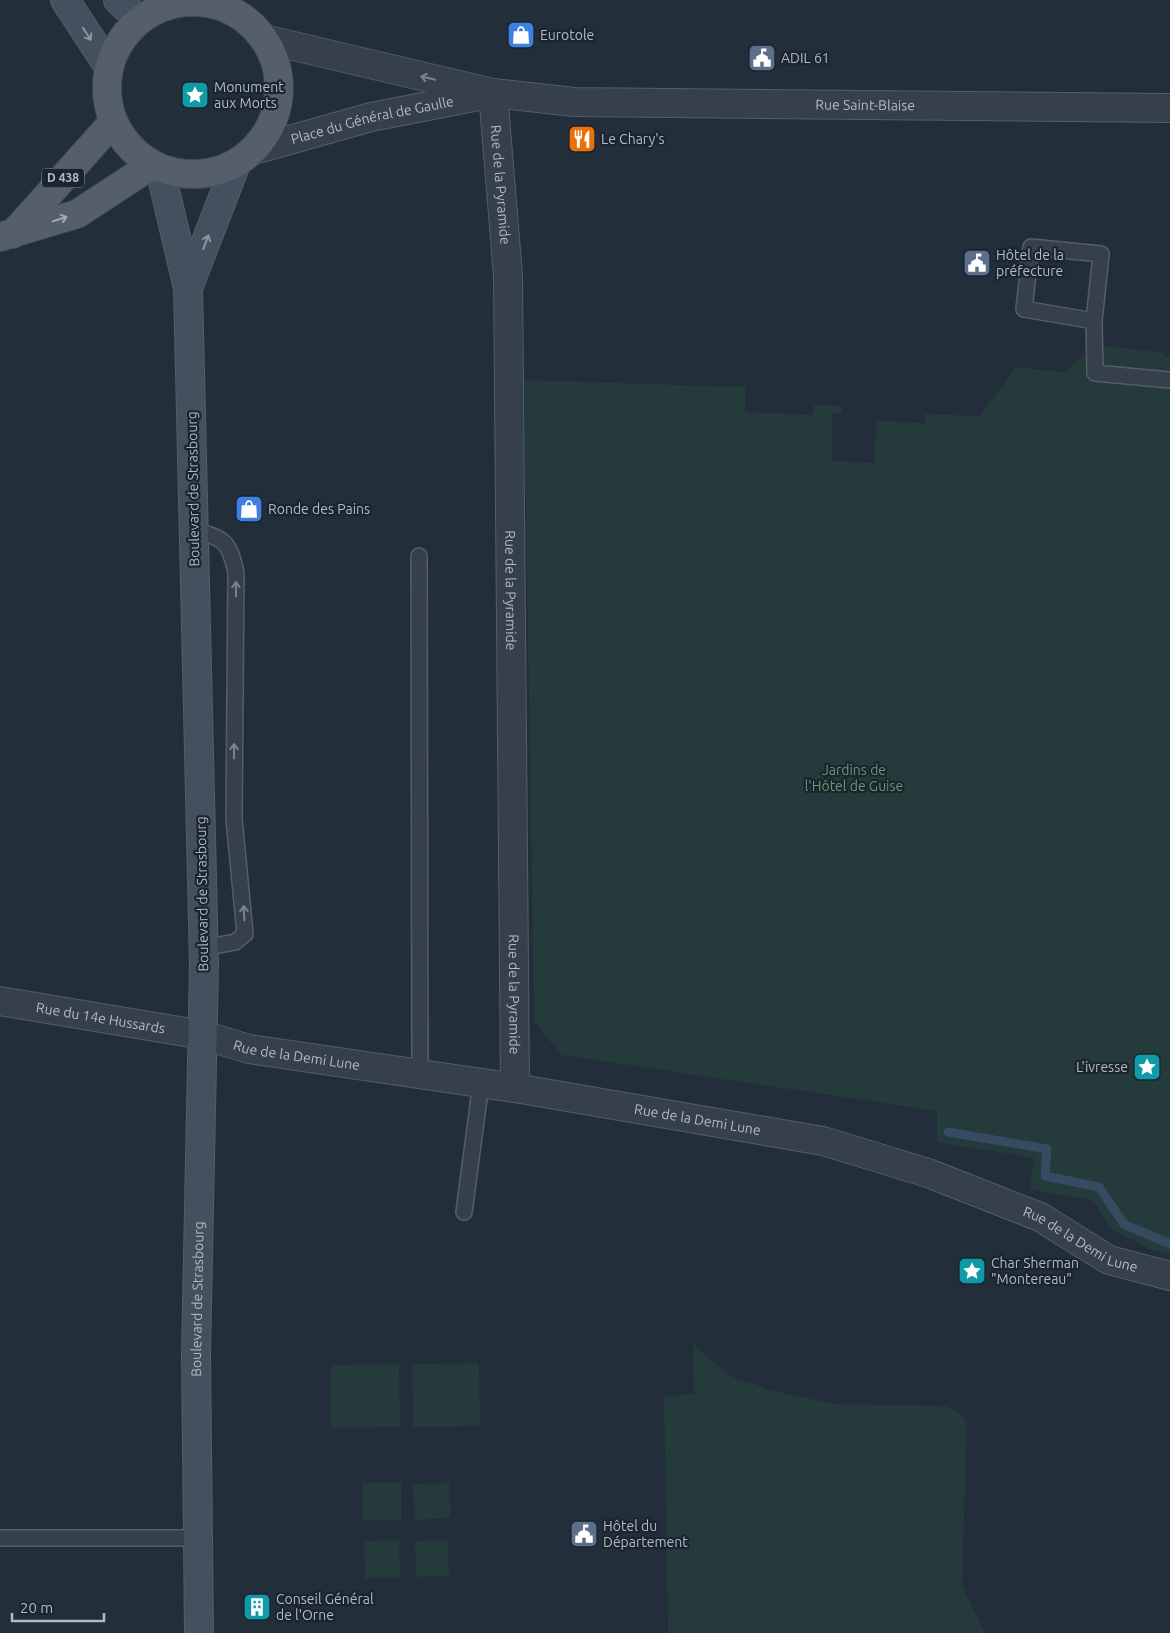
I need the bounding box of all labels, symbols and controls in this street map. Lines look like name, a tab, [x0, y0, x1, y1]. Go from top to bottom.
shop icon: Eurotole	[506, 20, 536, 50]
one-way arrow	[82, 26, 92, 40]
place label: Eurotole	[540, 27, 594, 43]
public building icon: ADIL 61	[747, 43, 777, 73]
place label: ADIL 61	[781, 50, 830, 66]
one-way arrow	[421, 73, 437, 82]
place label: Monument aux Morts	[214, 79, 284, 111]
place icon: Monument aux Morts	[180, 80, 210, 110]
street label: Place du Général de Gaulle	[289, 93, 455, 147]
street label: Rue Saint-Blaise	[815, 96, 915, 113]
street label: Rue de la Pyramide	[488, 124, 513, 245]
restaurant icon: Le Chary's	[567, 124, 597, 154]
place label: Le Chary's	[601, 131, 665, 147]
road number: D 438	[42, 168, 84, 188]
one-way arrow	[52, 214, 68, 224]
one-way arrow	[202, 235, 211, 250]
place label: Hôtel de la préfecture	[996, 247, 1064, 279]
public building icon: Hôtel de la préfecture	[962, 248, 992, 278]
street label: Boulevard de Strasbourg	[184, 411, 202, 567]
shop icon: Ronde des Pains	[234, 494, 264, 524]
place label: Ronde des Pains	[268, 501, 370, 517]
street label: Rue de la Pyramide	[502, 530, 519, 651]
one-way arrow	[231, 581, 241, 597]
one-way arrow	[229, 743, 239, 760]
park label: Jardins de l'Hôtel de Guise	[805, 762, 903, 794]
street label: Boulevard de Strasbourg	[193, 816, 211, 972]
one-way arrow	[239, 905, 248, 921]
street label: Rue de la Pyramide	[506, 934, 523, 1055]
street label: Rue du 14e Hussards	[35, 999, 166, 1037]
street label: Rue de la Demi Lune	[231, 1037, 361, 1073]
place icon: L'ivresse	[1132, 1052, 1162, 1082]
place label: L'ivresse	[1076, 1059, 1128, 1075]
street label: Rue de la Demi Lune	[633, 1101, 762, 1138]
street label: Rue de la Demi Lune	[1021, 1203, 1139, 1275]
street label: Boulevard de Strasbourg	[188, 1221, 207, 1377]
place label: Char Sherman "Montereau"	[991, 1255, 1079, 1287]
place icon: Char Sherman "Montereau"	[957, 1256, 987, 1286]
place label: Hôtel du Département	[603, 1518, 688, 1550]
public building icon: Hôtel du Département	[569, 1519, 599, 1549]
scale bar	[12, 1590, 105, 1622]
place label: Conseil Général de l'Orne	[276, 1591, 374, 1623]
building icon: Conseil Général de l'Orne	[242, 1592, 272, 1622]
text: 20 m	[20, 1599, 53, 1616]

